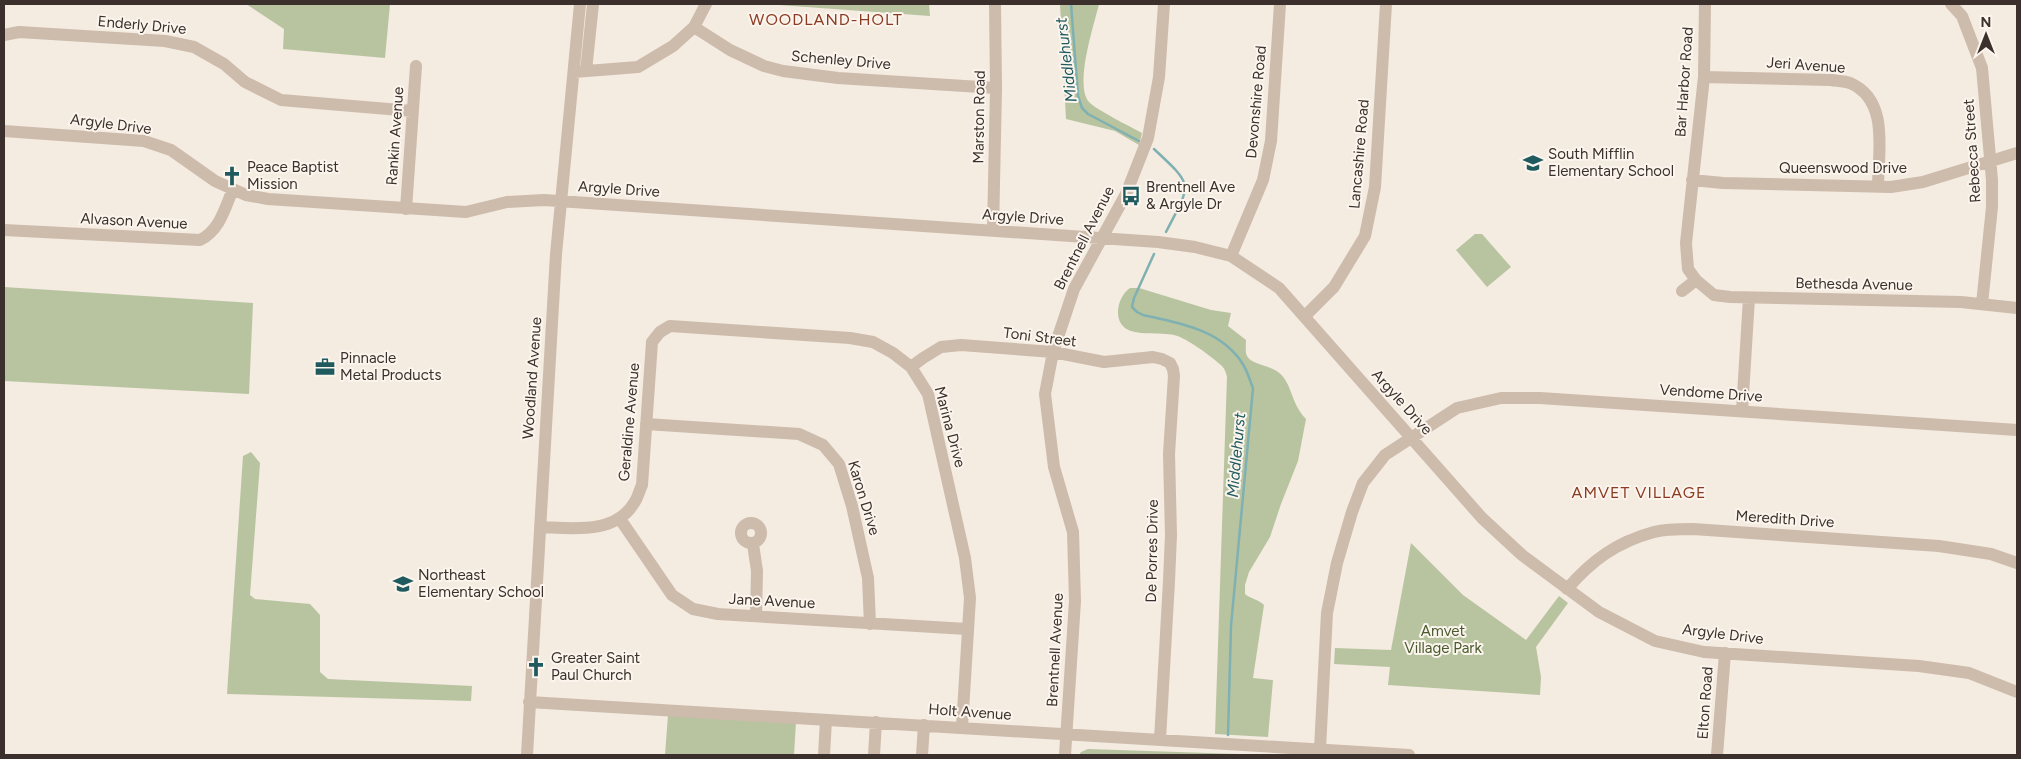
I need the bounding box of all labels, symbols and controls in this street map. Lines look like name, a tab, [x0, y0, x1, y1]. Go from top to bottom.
district label: WOODLAND-HOLT	[749, 10, 903, 29]
north arrow	[1961, 10, 2011, 60]
street label: Enderly Drive	[97, 12, 187, 38]
text: N	[1981, 14, 1991, 31]
water label: Middlehurst	[1051, 16, 1081, 104]
street label: Bar Harbor Road	[1671, 26, 1697, 138]
street label: Devonshire Road	[1242, 45, 1270, 159]
street label: Schenley Drive	[790, 47, 892, 73]
street label: Jeri Avenue	[1766, 53, 1846, 77]
street label: Marston Road	[969, 70, 989, 164]
street label: Rankin Avenue	[383, 86, 407, 186]
street label: Lancashire Road	[1345, 98, 1373, 210]
street label: Rebecca Street	[1959, 98, 1985, 204]
street label: Argyle Drive	[69, 110, 153, 138]
place label: South Mifflin Elementary School	[1548, 145, 1674, 180]
school or university icon: South Mifflin Elementary School	[1522, 152, 1544, 174]
place label: Peace Baptist Mission	[247, 158, 339, 193]
street label: Queenswood Drive	[1779, 159, 1907, 177]
church icon: Peace Baptist Mission	[221, 165, 243, 187]
street label: Argyle Drive	[578, 177, 660, 201]
place label: Brentnell Ave & Argyle Dr	[1146, 178, 1235, 213]
street label: Brentnell Avenue	[1050, 183, 1118, 293]
bus stop icon: Brentnell Ave & Argyle Dr	[1120, 185, 1142, 207]
street label: Argyle Drive	[982, 205, 1064, 229]
street label: Alvason Avenue	[80, 209, 188, 233]
street label: Bethesda Avenue	[1795, 274, 1913, 294]
street label: Woodland Avenue	[519, 316, 545, 440]
street label: Toni Street	[1002, 324, 1078, 350]
place label: Pinnacle Metal Products	[340, 349, 442, 384]
office icon: Pinnacle Metal Products	[314, 356, 336, 378]
street label: Geraldine Avenue	[615, 362, 643, 482]
street label: Argyle Drive	[1368, 366, 1436, 438]
street label: Vendome Drive	[1659, 380, 1763, 406]
street label: Marina Drive	[931, 384, 969, 470]
water label: Middlehurst	[1223, 411, 1249, 498]
street label: Karon Drive	[844, 458, 884, 538]
district label: AMVET VILLAGE	[1572, 483, 1706, 502]
street label: De Porres Drive	[1142, 499, 1162, 603]
street label: Meredith Drive	[1735, 507, 1835, 531]
place label: Northeast Elementary School	[418, 566, 544, 601]
school or university icon: Northeast Elementary School	[392, 573, 414, 595]
street label: Jane Avenue	[728, 590, 816, 612]
street label: Brentnell Avenue	[1043, 593, 1067, 707]
street label: Argyle Drive	[1681, 620, 1765, 648]
park label: Amvet Village Park	[1404, 622, 1482, 657]
place label: Greater Saint Paul Church	[551, 649, 641, 684]
church icon: Greater Saint Paul Church	[525, 656, 547, 678]
street label: Elton Road	[1693, 666, 1717, 740]
street label: Holt Avenue	[928, 700, 1012, 724]

